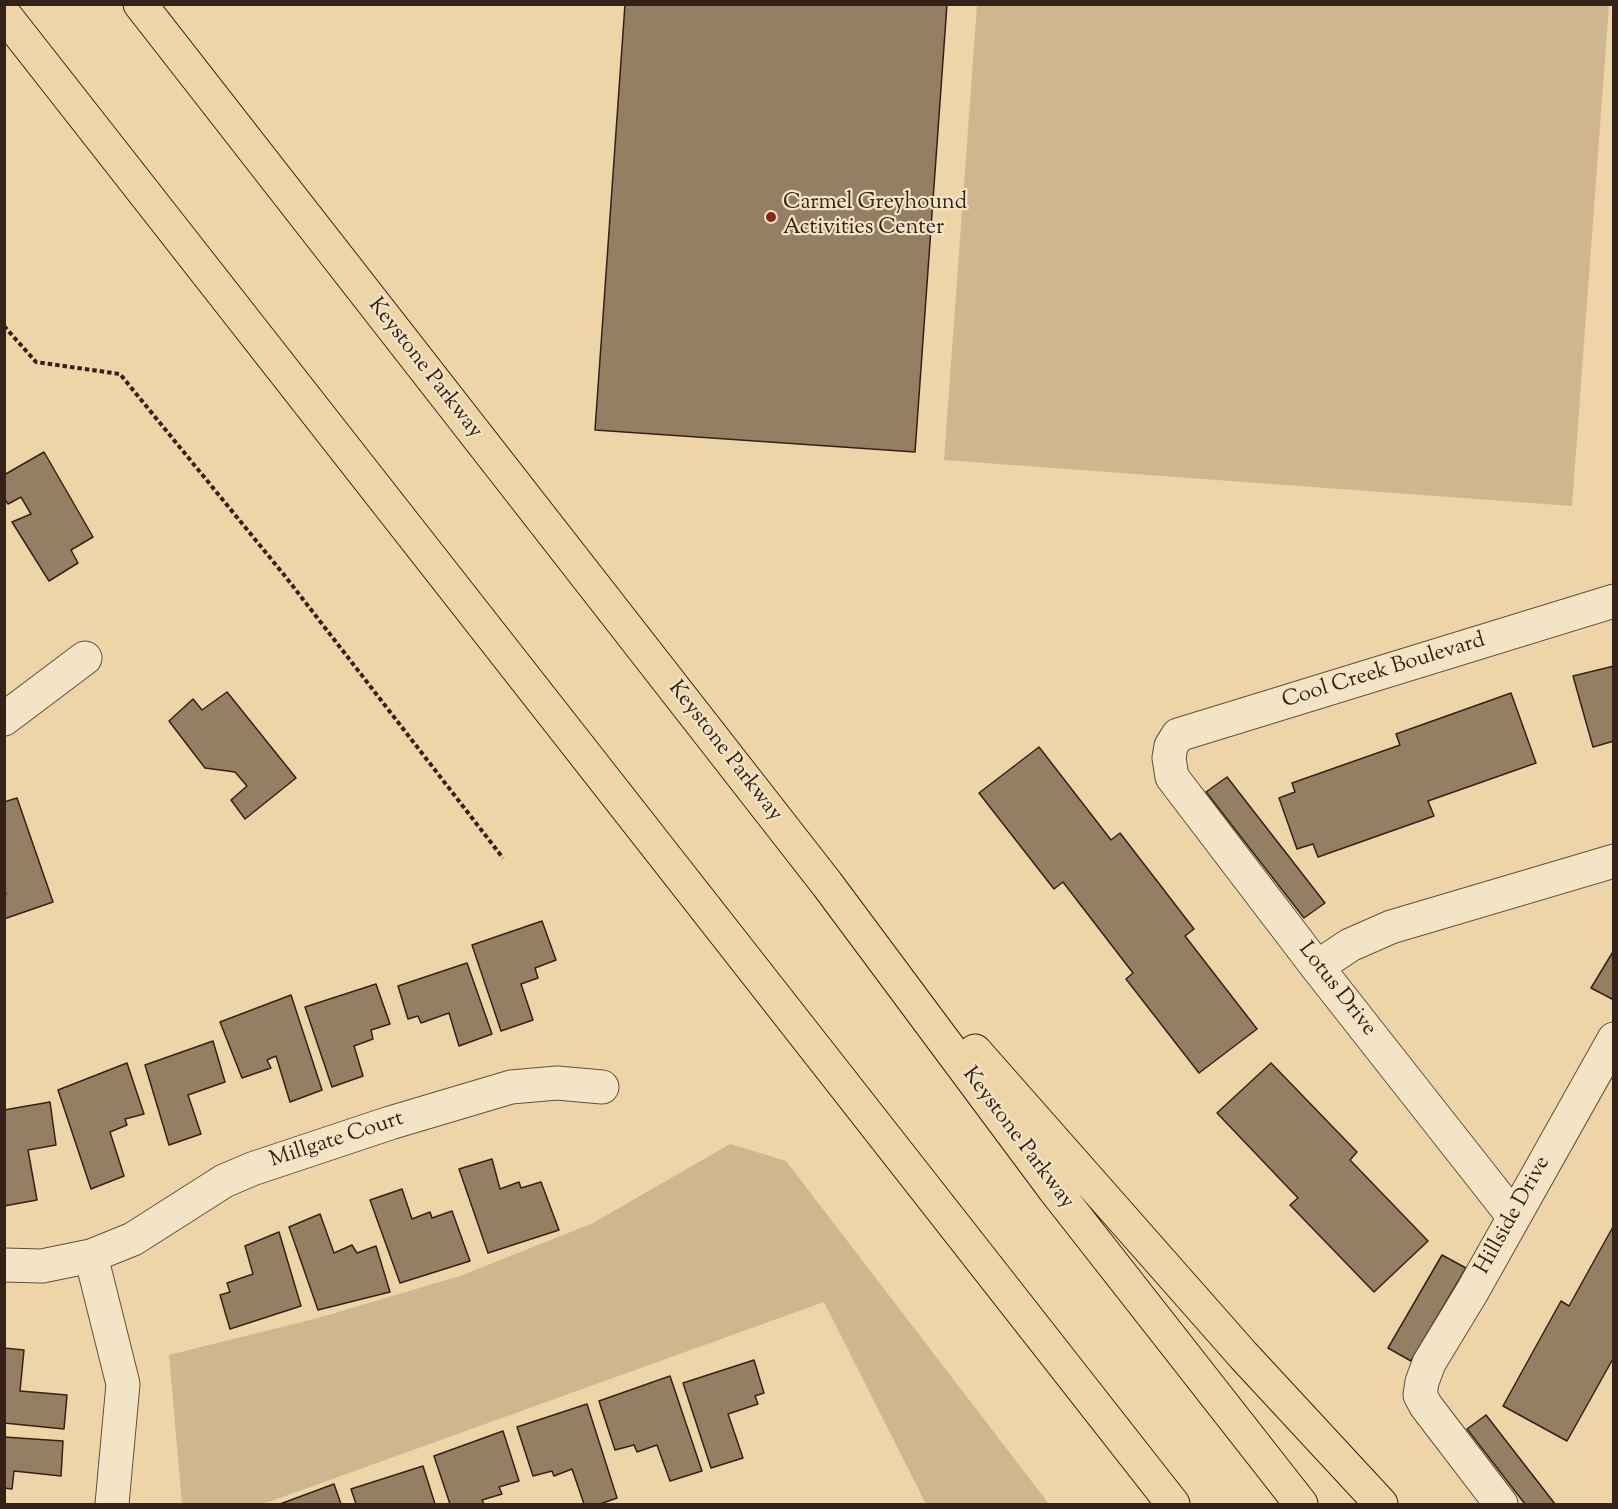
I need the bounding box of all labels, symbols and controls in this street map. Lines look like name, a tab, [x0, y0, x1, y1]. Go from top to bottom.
place label: Carmel Greyhound Activities Center	[783, 191, 967, 242]
marker: Carmel Greyhound Activities Center	[764, 210, 778, 224]
street label: Keystone Parkway	[361, 294, 487, 444]
street label: Cool Creek Boulevard	[1279, 629, 1489, 715]
street label: Keystone Parkway	[661, 677, 787, 827]
street label: Lotus Drive	[1291, 938, 1381, 1042]
street label: Keystone Parkway	[955, 1063, 1079, 1215]
street label: Millgate Court	[267, 1107, 407, 1175]
street label: Hillside Drive	[1471, 1152, 1557, 1280]

